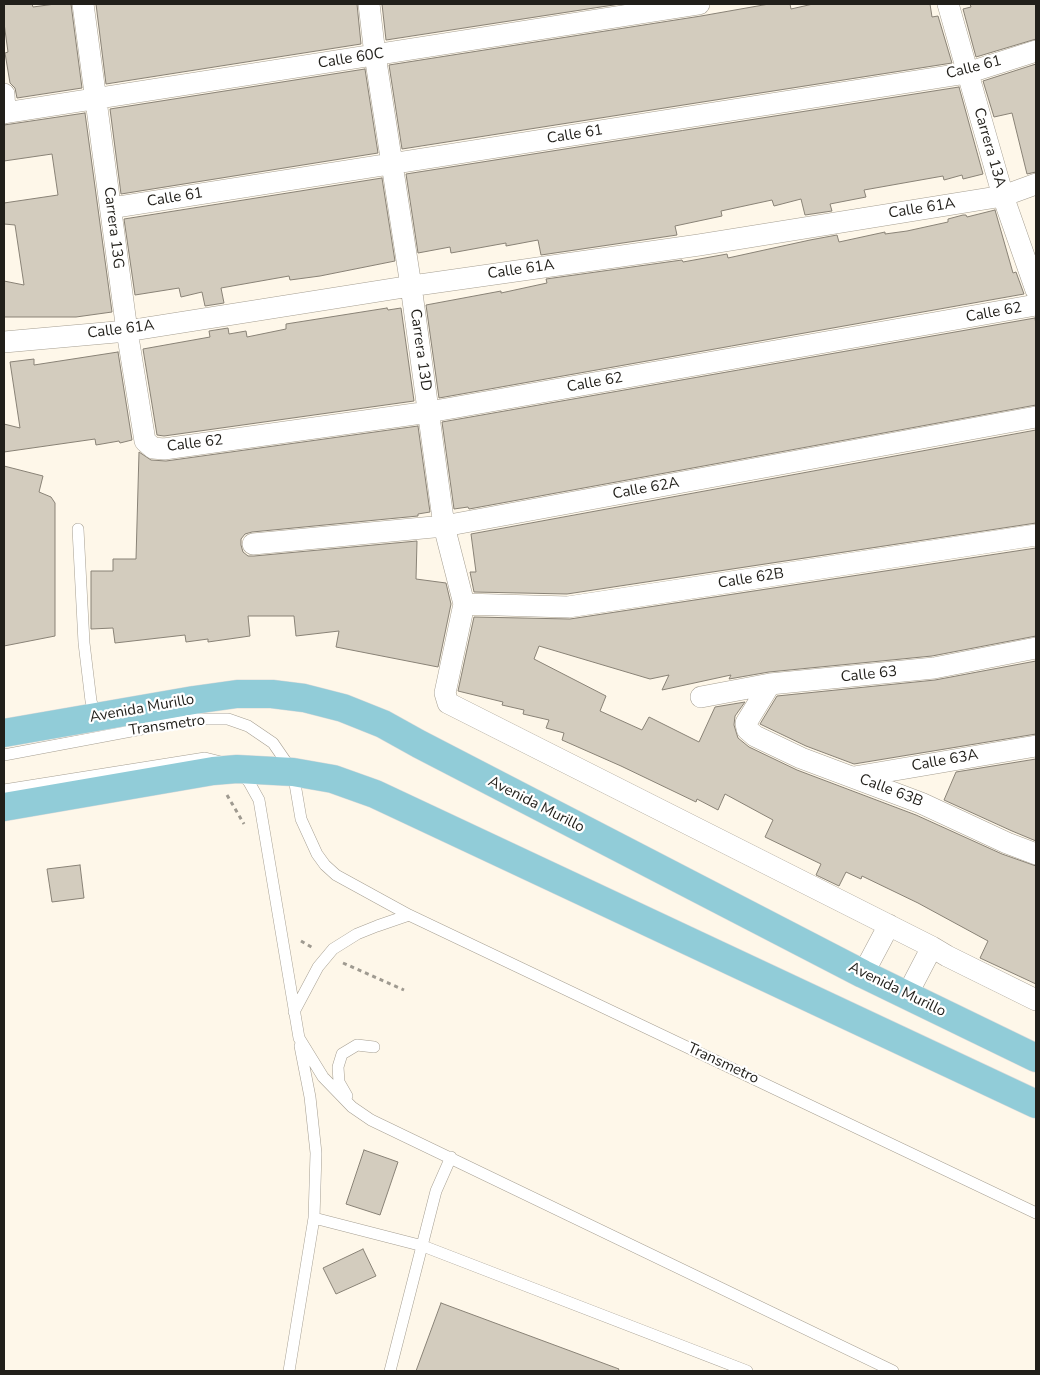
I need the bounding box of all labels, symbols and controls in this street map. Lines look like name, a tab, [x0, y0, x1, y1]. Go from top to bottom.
street label: Calle 60C	[317, 45, 385, 73]
street label: Calle 61	[944, 52, 1004, 84]
street label: Carrera 13A	[969, 106, 1009, 190]
street label: Calle 61	[546, 122, 604, 148]
street label: Calle 61	[146, 185, 204, 211]
street label: Carrera 13G	[99, 186, 127, 270]
street label: Calle 61A	[887, 195, 957, 223]
street label: Calle 61A	[486, 256, 556, 284]
street label: Calle 62	[965, 299, 1023, 327]
street label: Carrera 13D	[405, 308, 435, 392]
street label: Calle 61A	[86, 317, 156, 343]
street label: Calle 62	[566, 369, 624, 397]
street label: Calle 62	[166, 432, 224, 456]
street label: Calle 62A	[611, 474, 681, 504]
street label: Calle 62B	[717, 565, 785, 593]
street label: Calle 63	[840, 663, 898, 687]
street label: Avenida Murillo	[88, 691, 196, 727]
street label: Transmetro	[128, 712, 206, 740]
street label: Calle 63A	[910, 746, 980, 776]
street label: Calle 63B	[857, 771, 925, 811]
street label: Avenida Murillo	[485, 773, 587, 837]
street label: Avenida Murillo	[845, 959, 949, 1021]
street label: Transmetro	[685, 1040, 761, 1088]

